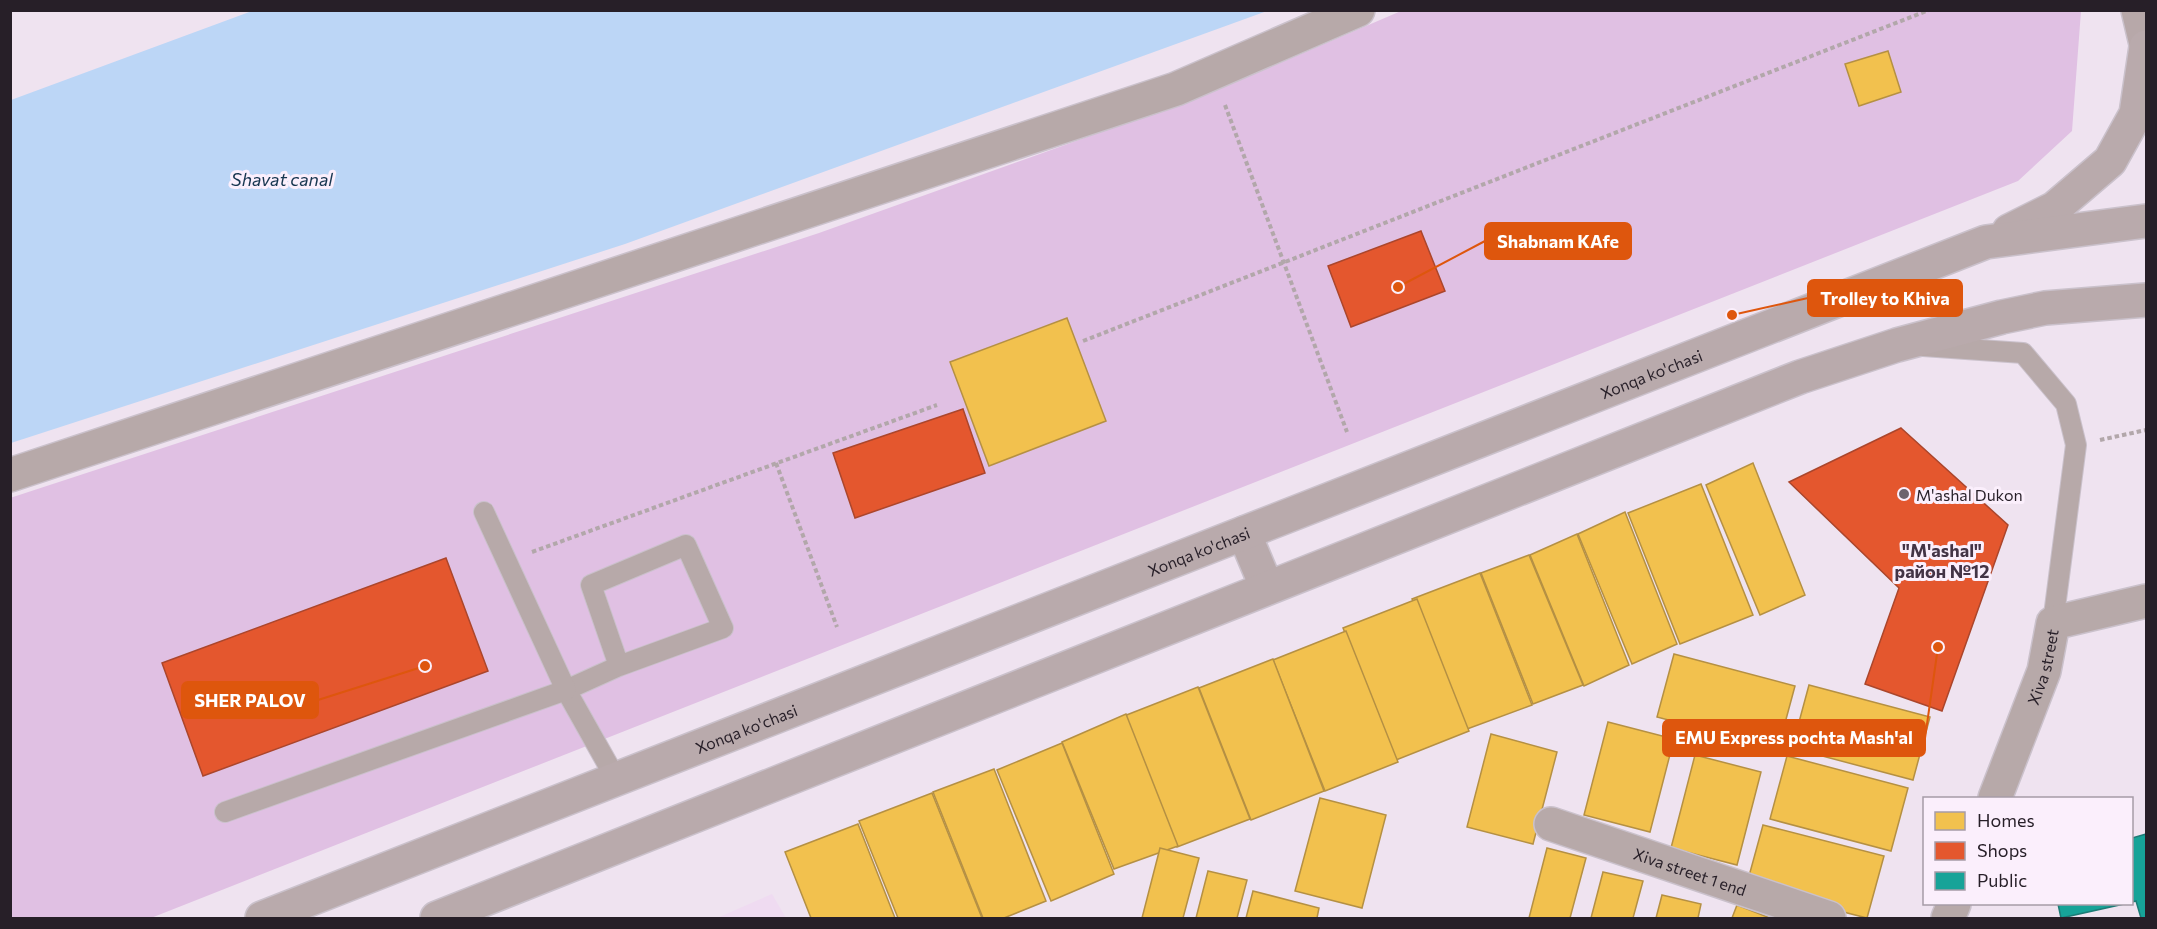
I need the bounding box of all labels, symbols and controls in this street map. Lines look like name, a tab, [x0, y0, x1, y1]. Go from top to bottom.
water label: Shavat canal	[231, 168, 333, 190]
callout: Shabnam KAfe	[1485, 223, 1631, 259]
text: Shabnam KAfe	[1497, 230, 1619, 252]
callout: Trolley to Khiva	[1808, 280, 1962, 316]
text: Trolley to Khiva	[1820, 287, 1950, 309]
street label: Xonqa ko'chasi	[1597, 345, 1705, 402]
place label: M'ashal Dukon	[1916, 485, 2023, 504]
marker: M'ashal Dukon	[1897, 487, 1911, 501]
street label: Xonqa ko'chasi	[1145, 522, 1252, 579]
district label: "M'ashal" район №12	[1895, 539, 1989, 582]
street label: Xiva street	[2023, 627, 2061, 707]
callout: SHER PALOV	[182, 682, 318, 718]
text: SHER PALOV	[194, 689, 306, 711]
street label: Xonqa ko'chasi	[692, 700, 800, 757]
callout: EMU Express pochta Mash'al	[1663, 720, 1925, 756]
text: EMU Express pochta Mash'al	[1675, 726, 1913, 748]
legend	[1923, 797, 2133, 905]
text: Homes	[1977, 809, 2035, 831]
text: Shops	[1977, 839, 2027, 861]
street label: Xiva street 1 end	[1631, 843, 1749, 899]
text: Public	[1977, 869, 2027, 891]

